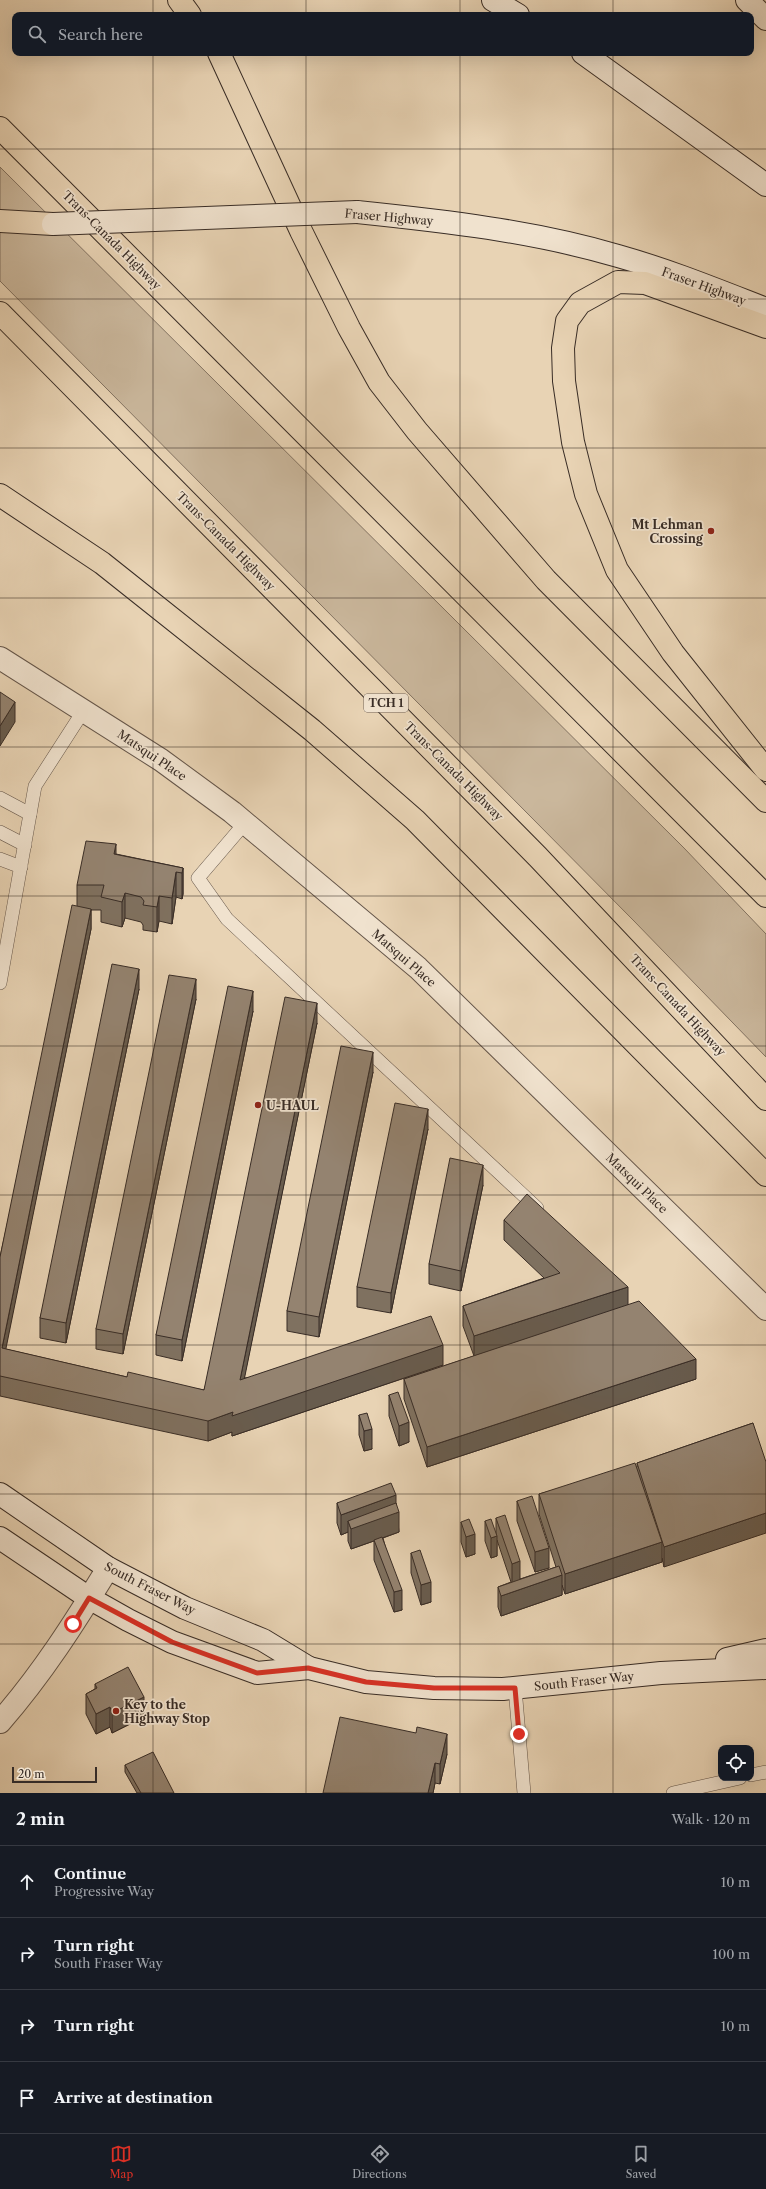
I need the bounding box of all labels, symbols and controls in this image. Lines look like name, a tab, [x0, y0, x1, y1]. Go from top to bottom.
search box	[12, 12, 754, 56]
icon: search	[26, 23, 48, 45]
text: Search here	[58, 25, 143, 44]
street label: Trans-Canada Highway	[59, 187, 165, 293]
street label: Fraser Highway	[344, 206, 434, 228]
street label: Fraser Highway	[660, 264, 749, 308]
street label: Trans-Canada Highway	[173, 488, 279, 594]
place label: Mt Lehman Crossing	[632, 517, 704, 546]
marker: Mt Lehman Crossing	[706, 526, 716, 536]
road number: TCH 1	[364, 694, 408, 712]
street label: Trans-Canada Highway	[401, 718, 507, 824]
street label: Matsqui Place	[115, 726, 190, 784]
street label: Matsqui Place	[369, 926, 439, 990]
street label: Trans-Canada Highway	[627, 951, 729, 1059]
place label: U-HAUL	[266, 1098, 319, 1113]
marker: U-HAUL	[253, 1100, 263, 1110]
street label: Matsqui Place	[603, 1150, 671, 1216]
street label: South Fraser Way	[102, 1559, 198, 1618]
route start	[64, 1615, 82, 1633]
street label: South Fraser Way	[533, 1668, 635, 1694]
place label: Key to the Highway Stop	[124, 1697, 210, 1726]
marker: Key to the Highway Stop	[111, 1706, 121, 1716]
route end	[510, 1725, 528, 1743]
map controls	[718, 1745, 754, 1781]
button: locate	[718, 1745, 754, 1781]
scale bar	[12, 1765, 97, 1784]
text: 20 m	[18, 1767, 44, 1781]
text: 2 min	[16, 1809, 65, 1829]
text: Walk · 120 m	[672, 1811, 750, 1827]
text: Continue	[54, 1864, 126, 1883]
icon: ahead	[16, 1871, 38, 1893]
text: 10 m	[721, 1874, 750, 1890]
text: Progressive Way	[54, 1883, 154, 1899]
text: Turn right	[54, 1936, 134, 1955]
icon: right	[16, 1943, 38, 1965]
text: 100 m	[712, 1946, 750, 1962]
text: South Fraser Way	[54, 1955, 163, 1971]
icon: right	[16, 2015, 38, 2037]
text: Turn right	[54, 2016, 134, 2035]
text: 10 m	[721, 2018, 750, 2034]
icon: arrive	[16, 2087, 38, 2109]
text: Arrive at destination	[54, 2088, 213, 2107]
tab: Map	[110, 2143, 133, 2181]
tab: Directions	[352, 2143, 407, 2181]
tab: Saved	[626, 2143, 656, 2181]

